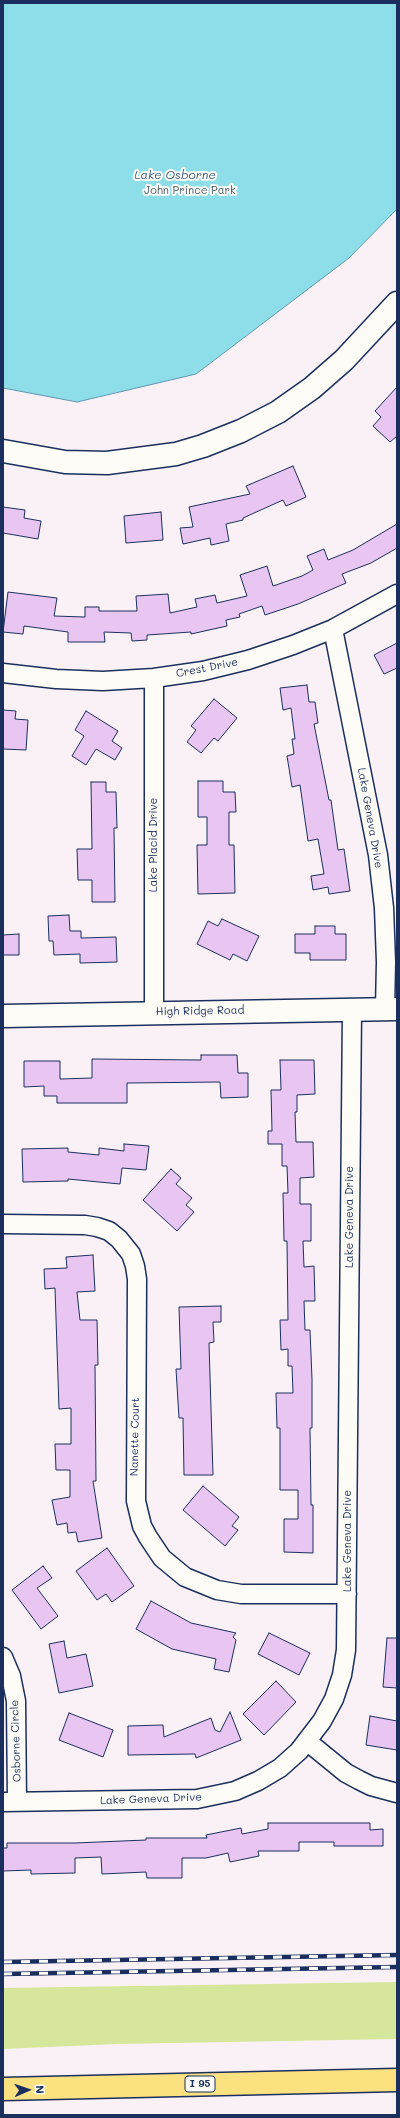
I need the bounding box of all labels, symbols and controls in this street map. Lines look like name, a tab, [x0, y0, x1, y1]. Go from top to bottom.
water label: Lake Osborne	[134, 168, 216, 182]
park label: John Prince Park	[144, 184, 236, 198]
street label: Crest Drive	[175, 656, 239, 680]
street label: Lake Geneva Drive	[355, 767, 385, 869]
street label: Lake Placid Drive	[147, 798, 161, 892]
street label: High Ridge Road	[155, 1004, 245, 1018]
street label: Lake Geneva Drive	[343, 1166, 357, 1268]
street label: Nanette Court	[128, 1398, 142, 1476]
street label: Lake Geneva Drive	[341, 1490, 355, 1592]
street label: Osborne Circle	[8, 1700, 24, 1782]
street label: Lake Geneva Drive	[100, 1791, 202, 1807]
north arrow	[8, 2070, 48, 2110]
road number: I 95	[185, 2076, 215, 2092]
text: N	[33, 2085, 48, 2094]

